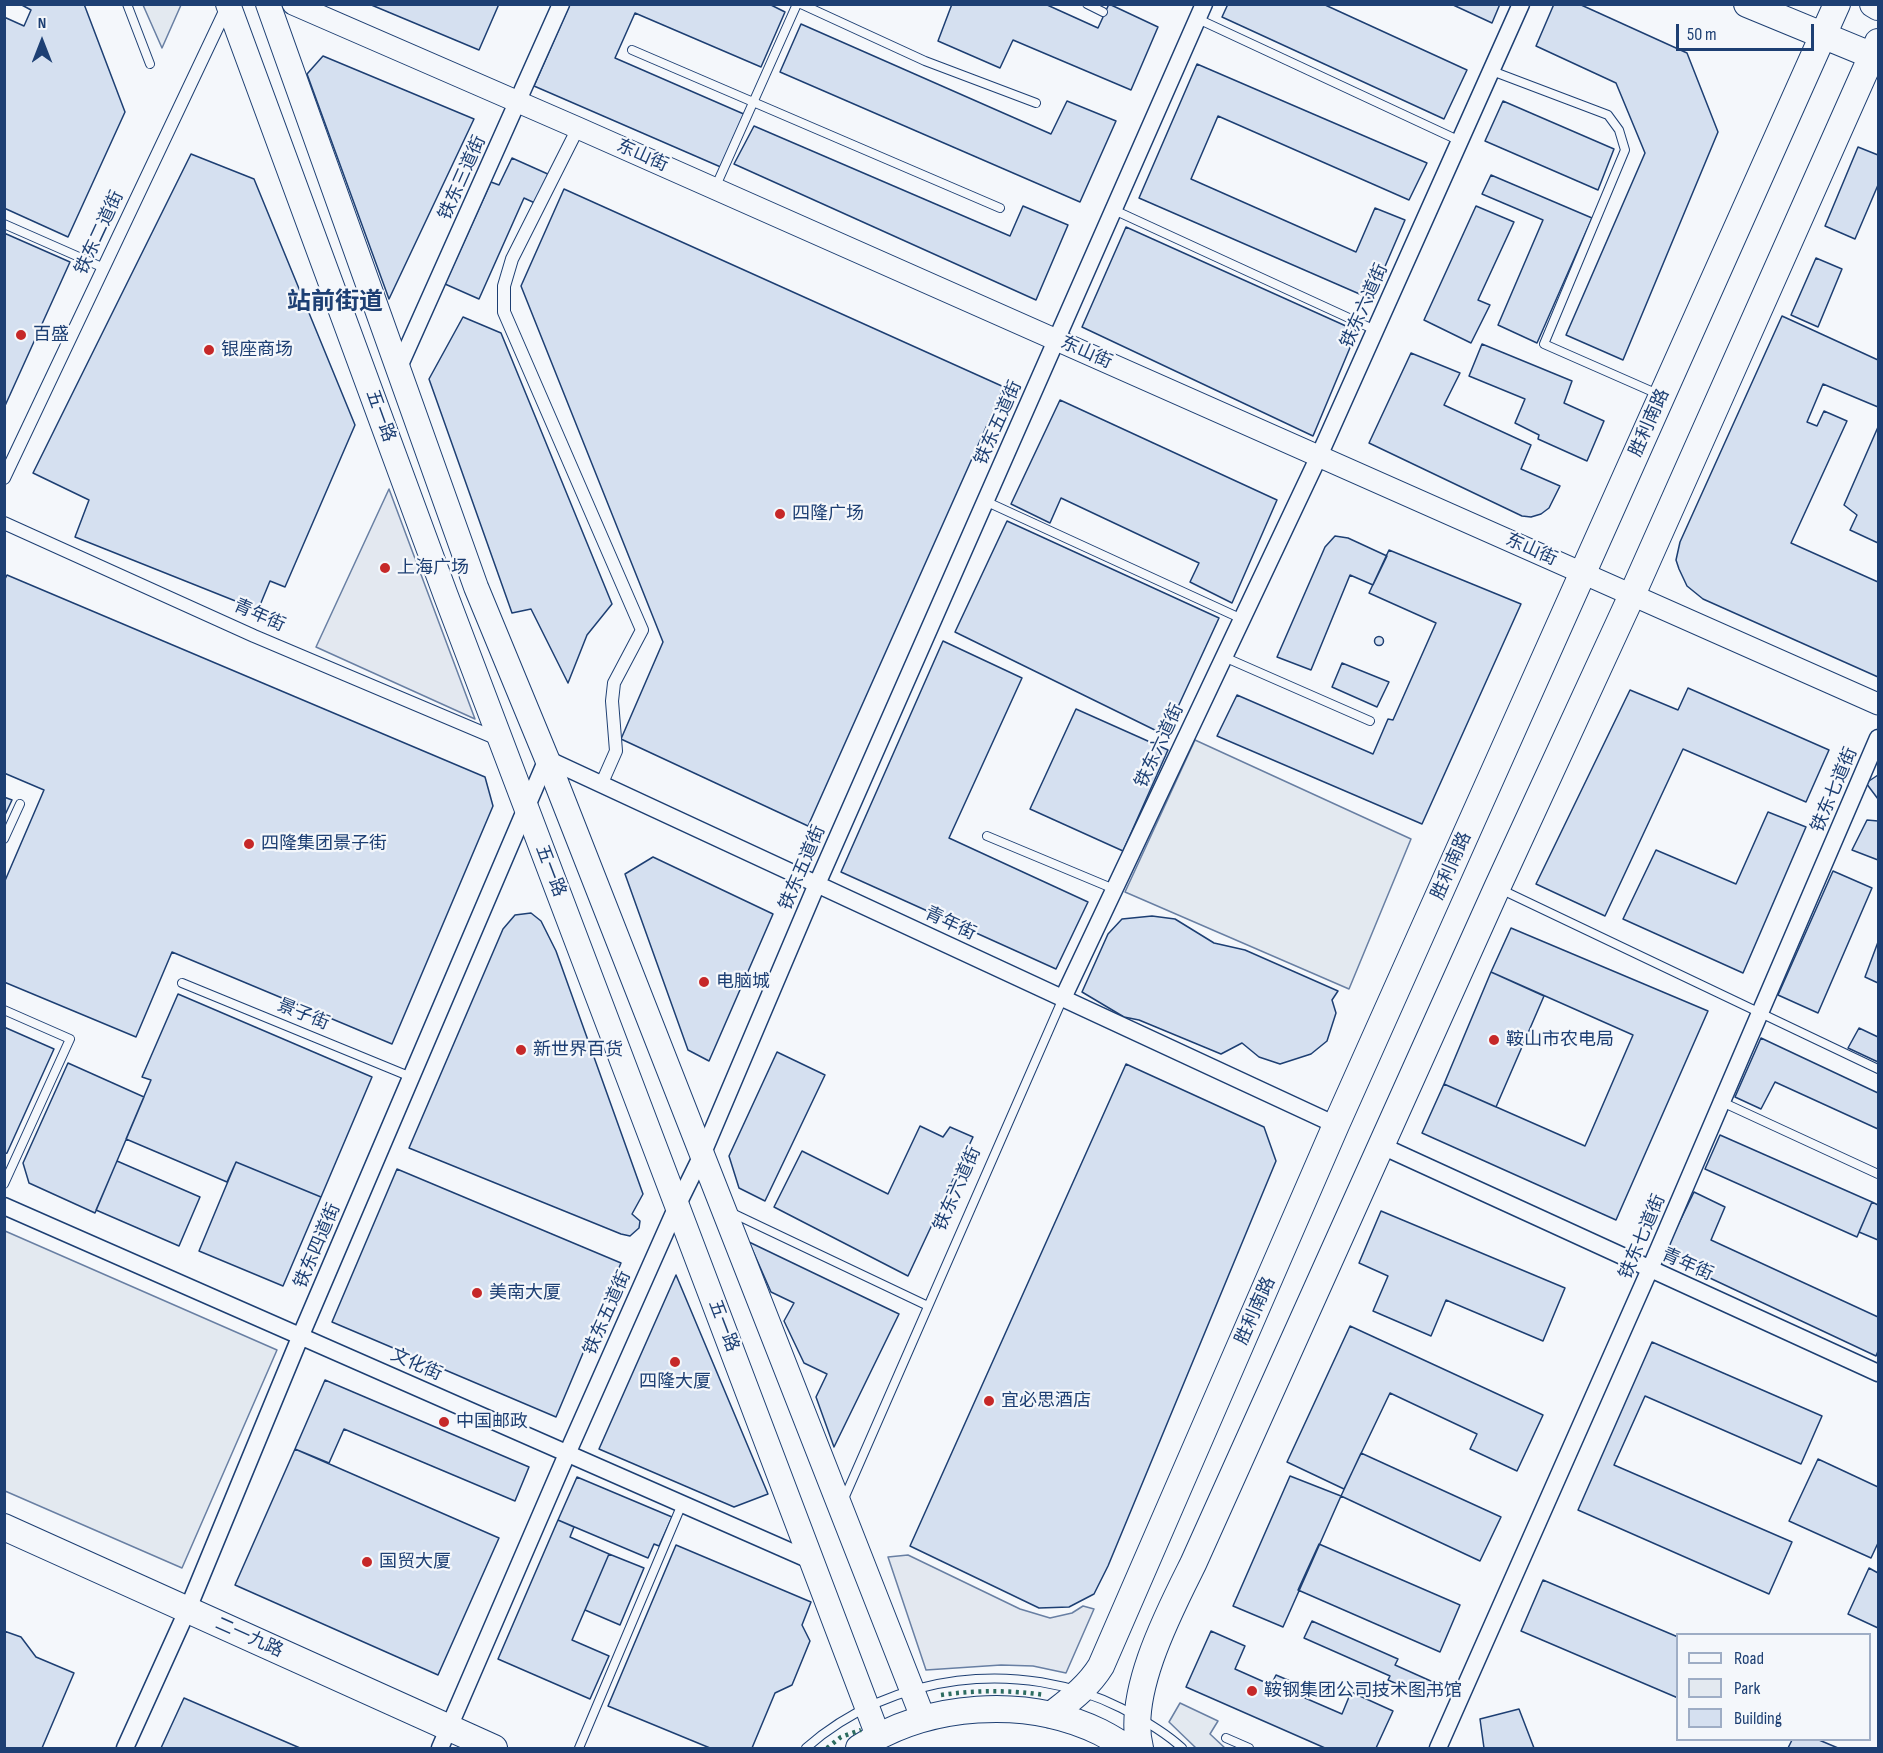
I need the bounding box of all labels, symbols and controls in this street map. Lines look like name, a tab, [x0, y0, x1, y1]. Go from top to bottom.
north arrow	[12, 12, 72, 72]
scale bar	[1679, 12, 1817, 50]
text: N	[38, 14, 46, 33]
text: 50 m	[1687, 24, 1717, 45]
street label: 铁东三道街	[435, 132, 491, 224]
street label: 东山街	[613, 135, 671, 177]
street label: 铁东二道街	[71, 188, 129, 278]
street label: 铁东六道街	[1337, 260, 1393, 352]
district label: 站前街道	[287, 289, 383, 317]
place label: 百盛	[33, 324, 69, 346]
marker: 百盛	[14, 328, 28, 342]
street label: 东山街	[1057, 332, 1115, 374]
place label: 银座商场	[221, 339, 293, 361]
marker: 银座商场	[202, 343, 216, 357]
street label: 铁东五道街	[971, 377, 1027, 469]
street label: 胜利南路	[1625, 386, 1675, 460]
street label: 五一路	[361, 387, 399, 445]
place label: 四隆广场	[792, 503, 864, 525]
marker: 四隆广场	[773, 507, 787, 521]
street label: 东山街	[1502, 529, 1560, 571]
place label: 上海广场	[397, 557, 469, 579]
marker: 上海广场	[378, 561, 392, 575]
street label: 青年街	[230, 595, 288, 637]
street label: 铁东六道街	[1131, 701, 1189, 791]
street label: 铁东七道街	[1807, 744, 1863, 836]
street label: 铁东五道街	[775, 822, 831, 914]
street label: 胜利南路	[1427, 829, 1477, 903]
place label: 四隆集团景子街	[261, 833, 387, 855]
marker: 四隆集团景子街	[242, 837, 256, 851]
street label: 五一路	[530, 842, 570, 900]
street label: 青年街	[921, 903, 979, 945]
place label: 电脑城	[716, 971, 770, 993]
marker: 电脑城	[697, 975, 711, 989]
street label: 景子街	[274, 995, 332, 1035]
place label: 鞍山市农电局	[1506, 1029, 1614, 1051]
marker: 鞍山市农电局	[1487, 1033, 1501, 1047]
place label: 新世界百货	[533, 1039, 623, 1061]
marker: 新世界百货	[514, 1043, 528, 1057]
street label: 铁东六道街	[930, 1143, 986, 1235]
street label: 铁东七道街	[1615, 1191, 1671, 1283]
street label: 铁东四道街	[290, 1200, 346, 1292]
street label: 青年街	[1658, 1244, 1716, 1286]
street label: 铁东五道街	[580, 1267, 636, 1359]
street label: 胜利南路	[1231, 1274, 1281, 1348]
place label: 美南大厦	[489, 1282, 561, 1304]
marker: 美南大厦	[470, 1286, 484, 1300]
street label: 五一路	[703, 1297, 743, 1355]
street label: 文化街	[387, 1344, 445, 1386]
marker: 四隆大厦	[668, 1355, 682, 1369]
place label: 四隆大厦	[639, 1371, 711, 1393]
place label: 宜必思酒店	[1001, 1390, 1091, 1412]
marker: 宜必思酒店	[982, 1394, 996, 1408]
place label: 中国邮政	[456, 1411, 528, 1433]
marker: 中国邮政	[437, 1415, 451, 1429]
place label: 国贸大厦	[379, 1551, 451, 1573]
marker: 国贸大厦	[360, 1555, 374, 1569]
street label: 二一九路	[212, 1613, 286, 1663]
legend	[1676, 1633, 1871, 1741]
text: Road	[1734, 1648, 1764, 1669]
text: Park	[1734, 1678, 1760, 1699]
place label: 鞍钢集团公司技术图书馆	[1264, 1680, 1462, 1702]
marker: 鞍钢集团公司技术图书馆	[1245, 1684, 1259, 1698]
text: Building	[1734, 1708, 1782, 1729]

